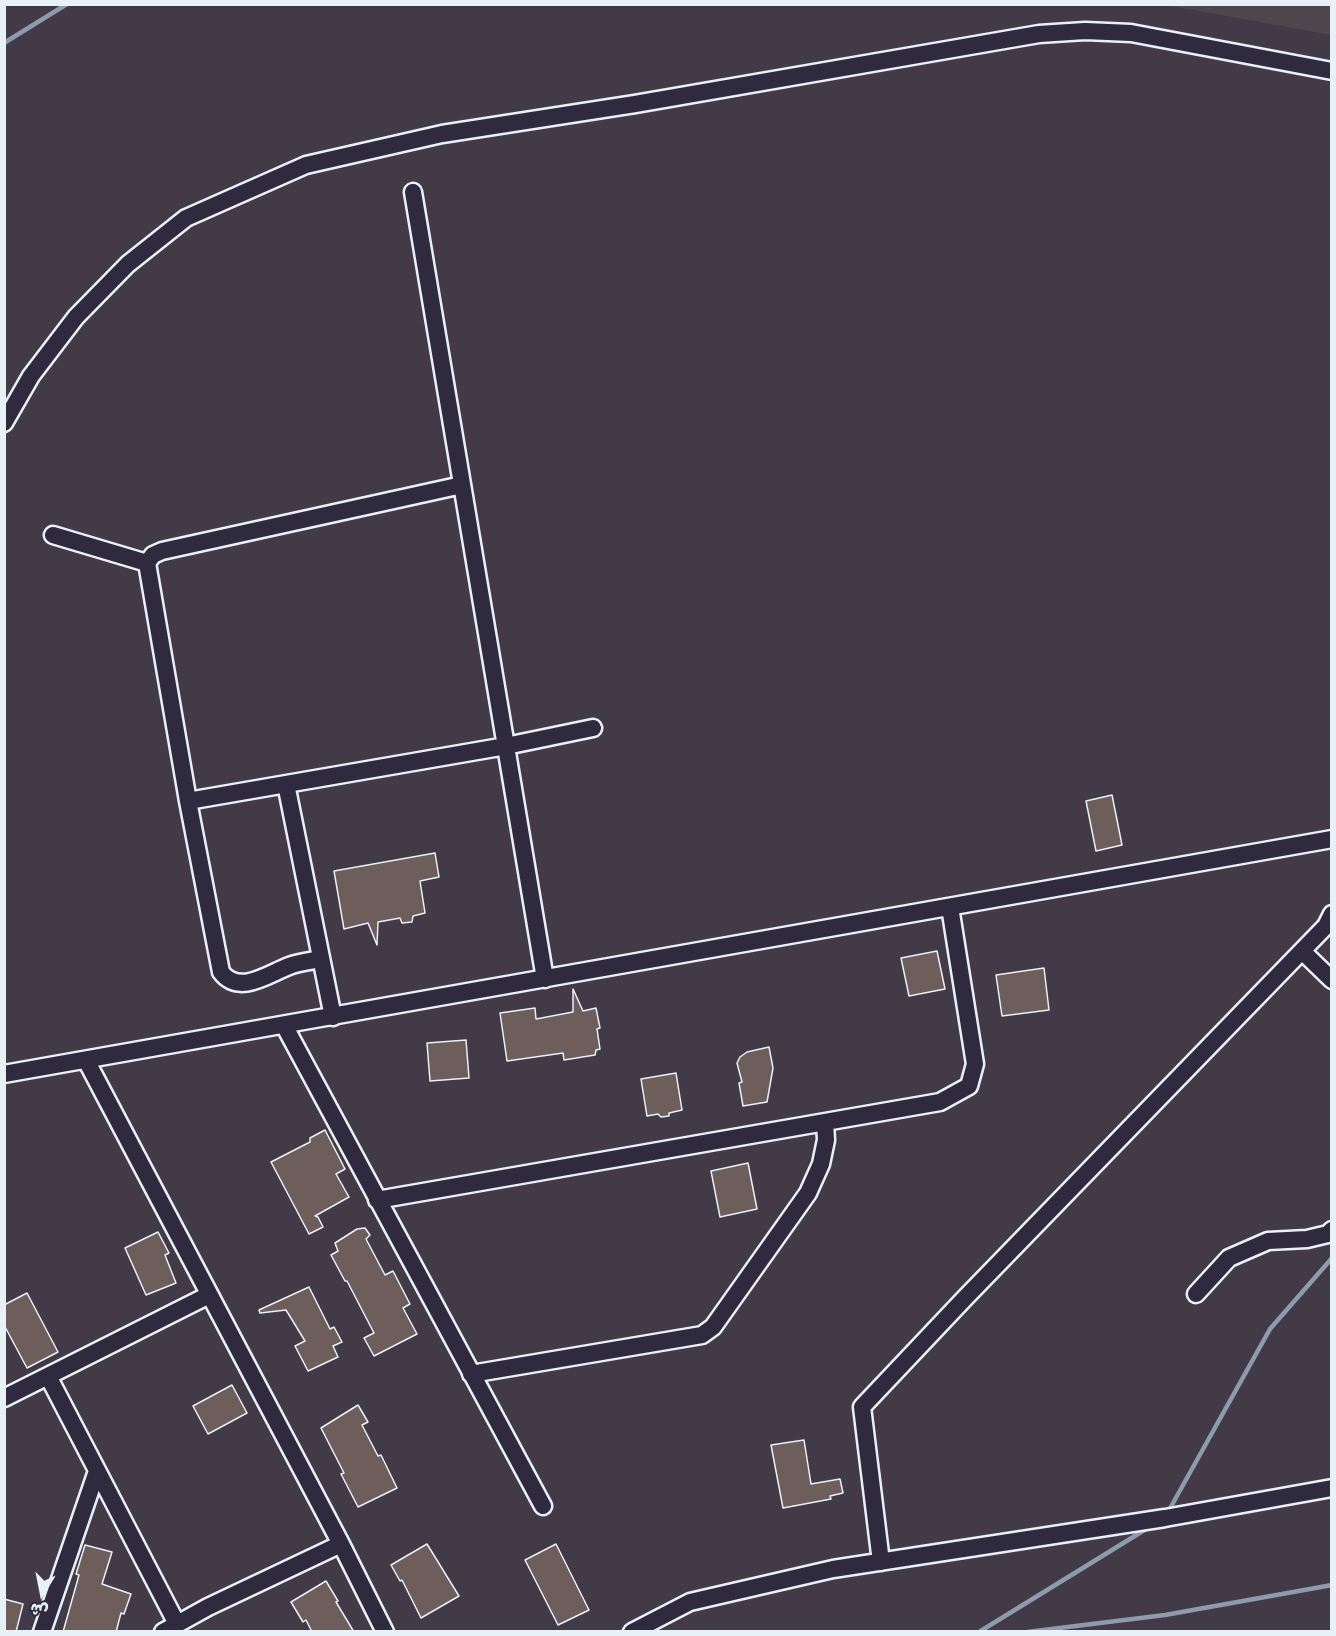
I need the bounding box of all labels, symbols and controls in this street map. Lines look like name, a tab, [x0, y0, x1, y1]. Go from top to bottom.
north arrow	[12, 1564, 72, 1624]
text: ش	[28, 1598, 50, 1625]

